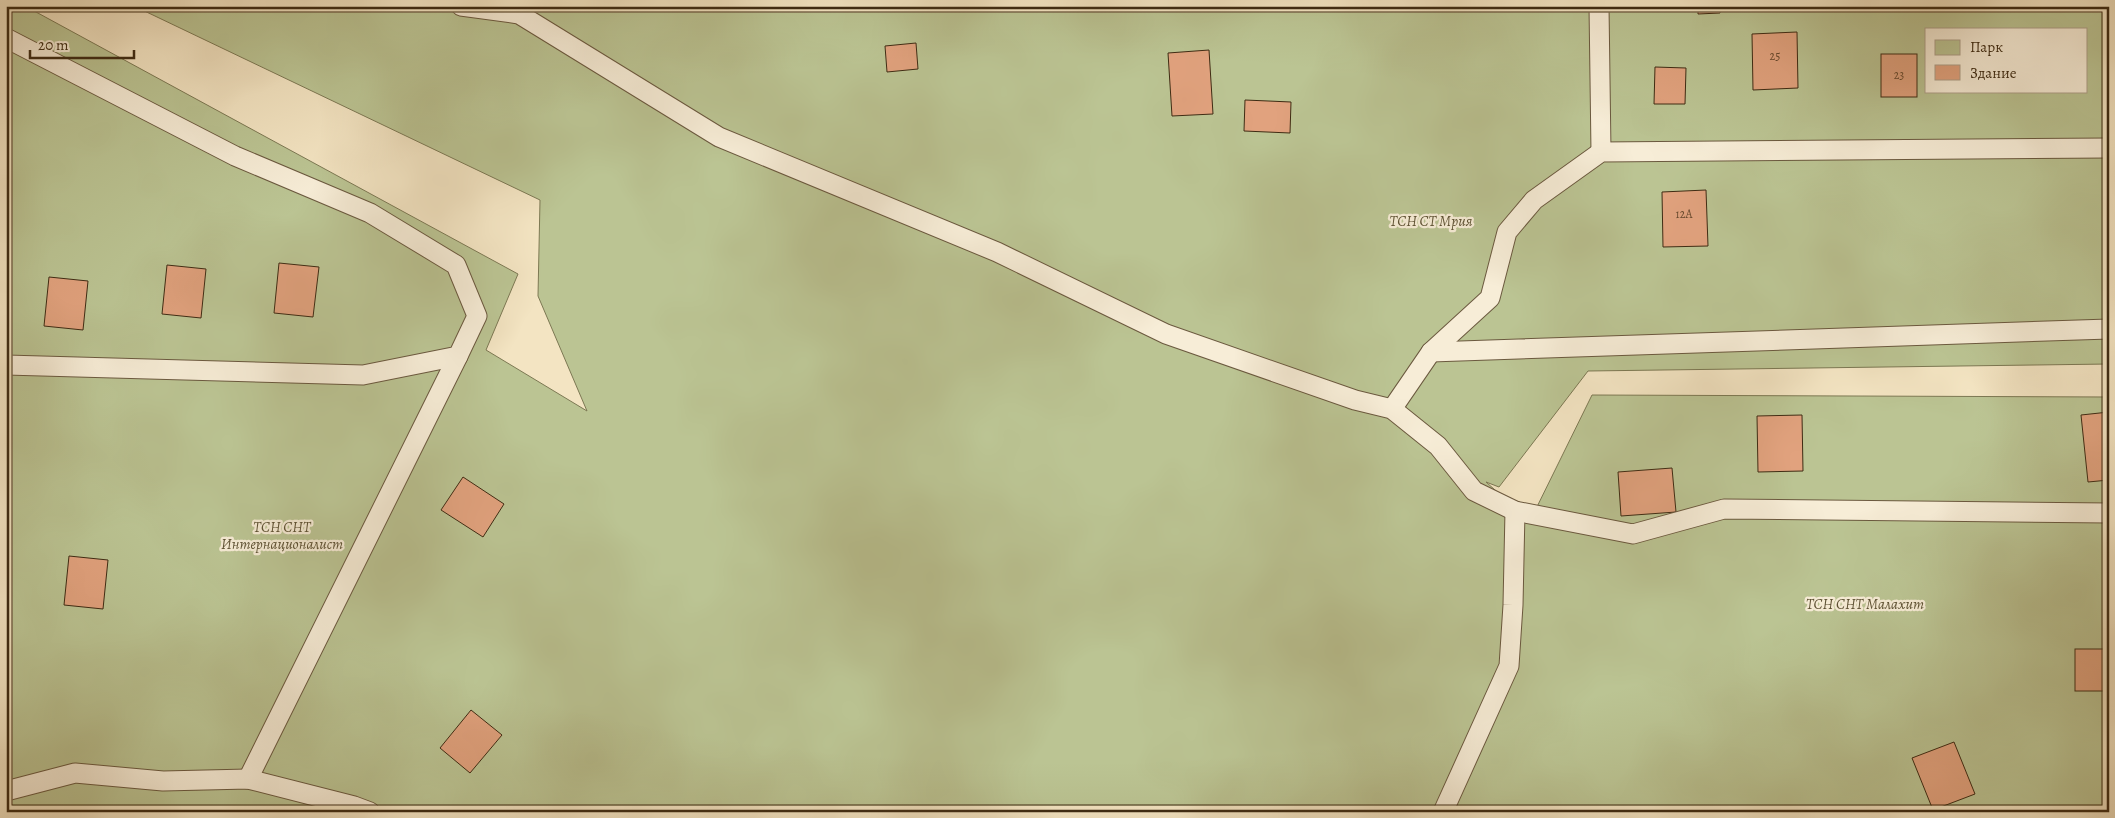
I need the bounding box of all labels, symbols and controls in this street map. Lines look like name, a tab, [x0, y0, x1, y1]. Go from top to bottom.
scale bar	[30, 28, 134, 60]
legend	[1925, 28, 2088, 92]
text: 20 m	[38, 35, 69, 55]
text: Парк	[1970, 37, 2003, 57]
house number: 25	[1770, 48, 1780, 64]
text: Здание	[1970, 63, 2017, 83]
house number: 23	[1894, 67, 1904, 83]
house number: 12А	[1676, 206, 1693, 222]
park label: ТСН СТ Мрия	[1390, 211, 1473, 231]
park label: ТСН СНТ Интернационалист	[221, 517, 343, 554]
park label: ТСН СНТ Малахит	[1806, 594, 1924, 614]

